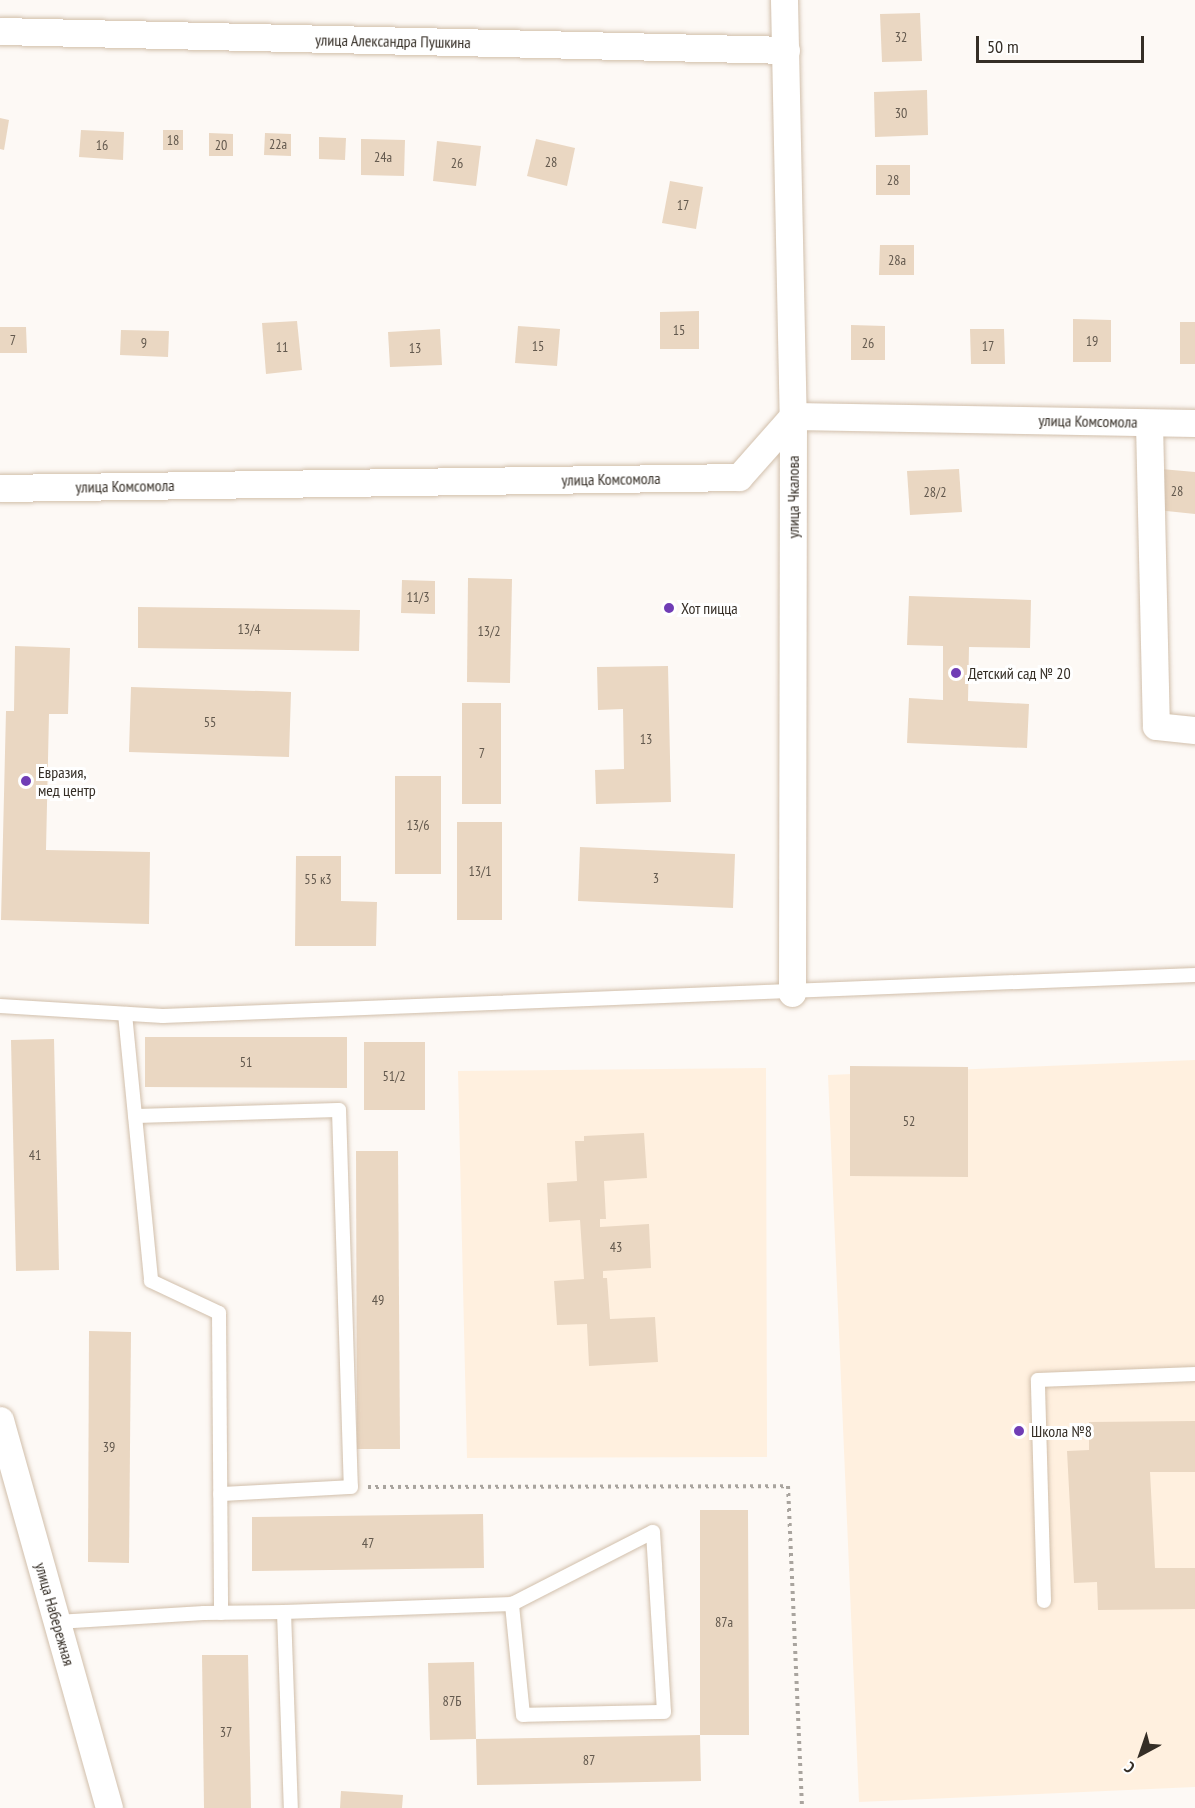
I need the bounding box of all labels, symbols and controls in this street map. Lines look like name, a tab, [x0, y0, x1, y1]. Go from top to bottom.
scale bar	[979, 24, 1147, 62]
house number: 32	[895, 29, 907, 45]
street label: улица Александра Пушкина	[315, 30, 471, 52]
text: 50 m	[987, 35, 1019, 58]
house number: 30	[895, 105, 907, 121]
house number: 18	[167, 132, 179, 148]
house number: 22а	[269, 136, 287, 152]
house number: 16	[96, 137, 108, 153]
house number: 20	[215, 137, 227, 153]
house number: 24а	[374, 149, 392, 165]
house number: 28	[545, 154, 557, 170]
house number: 26	[451, 155, 463, 171]
house number: 28	[887, 172, 899, 188]
house number: 17	[677, 197, 689, 213]
house number: 28а	[888, 252, 906, 268]
house number: 15	[673, 322, 685, 338]
house number: 7	[10, 332, 16, 348]
house number: 19	[1086, 333, 1098, 349]
house number: 9	[141, 335, 147, 351]
house number: 26	[862, 335, 874, 351]
house number: 15	[532, 338, 544, 354]
house number: 17	[982, 338, 994, 354]
house number: 11	[276, 339, 288, 355]
house number: 13	[409, 340, 421, 356]
street label: улица Комсомола	[1038, 411, 1138, 431]
street label: улица Чкалова	[783, 456, 803, 538]
street label: улица Комсомола	[561, 469, 661, 489]
street label: улица Комсомола	[75, 476, 175, 496]
house number: 28	[1171, 483, 1183, 499]
house number: 28/2	[923, 484, 947, 500]
house number: 11/3	[406, 589, 430, 605]
place label: Хот пицца	[681, 598, 738, 618]
marker: Хот пицца	[662, 601, 676, 615]
house number: 13/4	[237, 621, 261, 637]
house number: 13/2	[477, 623, 501, 639]
place label: Детский сад № 20	[968, 663, 1071, 683]
marker: Детский сад № 20	[949, 666, 963, 680]
house number: 55	[204, 714, 216, 730]
house number: 13	[640, 731, 652, 747]
house number: 7	[479, 745, 485, 761]
place label: Евразия, мед центр	[38, 762, 96, 800]
marker: Евразия, мед центр	[19, 774, 33, 788]
house number: 13/6	[406, 817, 430, 833]
house number: 13/1	[468, 863, 492, 879]
house number: 3	[653, 870, 659, 886]
house number: 55 к3	[304, 871, 332, 887]
house number: 51	[240, 1054, 252, 1070]
house number: 51/2	[382, 1068, 406, 1084]
house number: 52	[903, 1113, 915, 1129]
house number: 41	[29, 1147, 41, 1163]
house number: 43	[610, 1239, 622, 1255]
house number: 49	[372, 1292, 384, 1308]
place label: Школа №8	[1031, 1421, 1092, 1441]
marker: Школа №8	[1012, 1424, 1026, 1438]
house number: 39	[103, 1439, 115, 1455]
house number: 47	[362, 1535, 374, 1551]
street label: улица Набережная	[31, 1560, 79, 1668]
house number: 87а	[715, 1614, 733, 1630]
house number: 87Б	[443, 1693, 461, 1709]
house number: 37	[220, 1724, 232, 1740]
north arrow	[1111, 1724, 1171, 1784]
house number: 87	[583, 1752, 595, 1768]
text: С	[1120, 1758, 1139, 1778]

